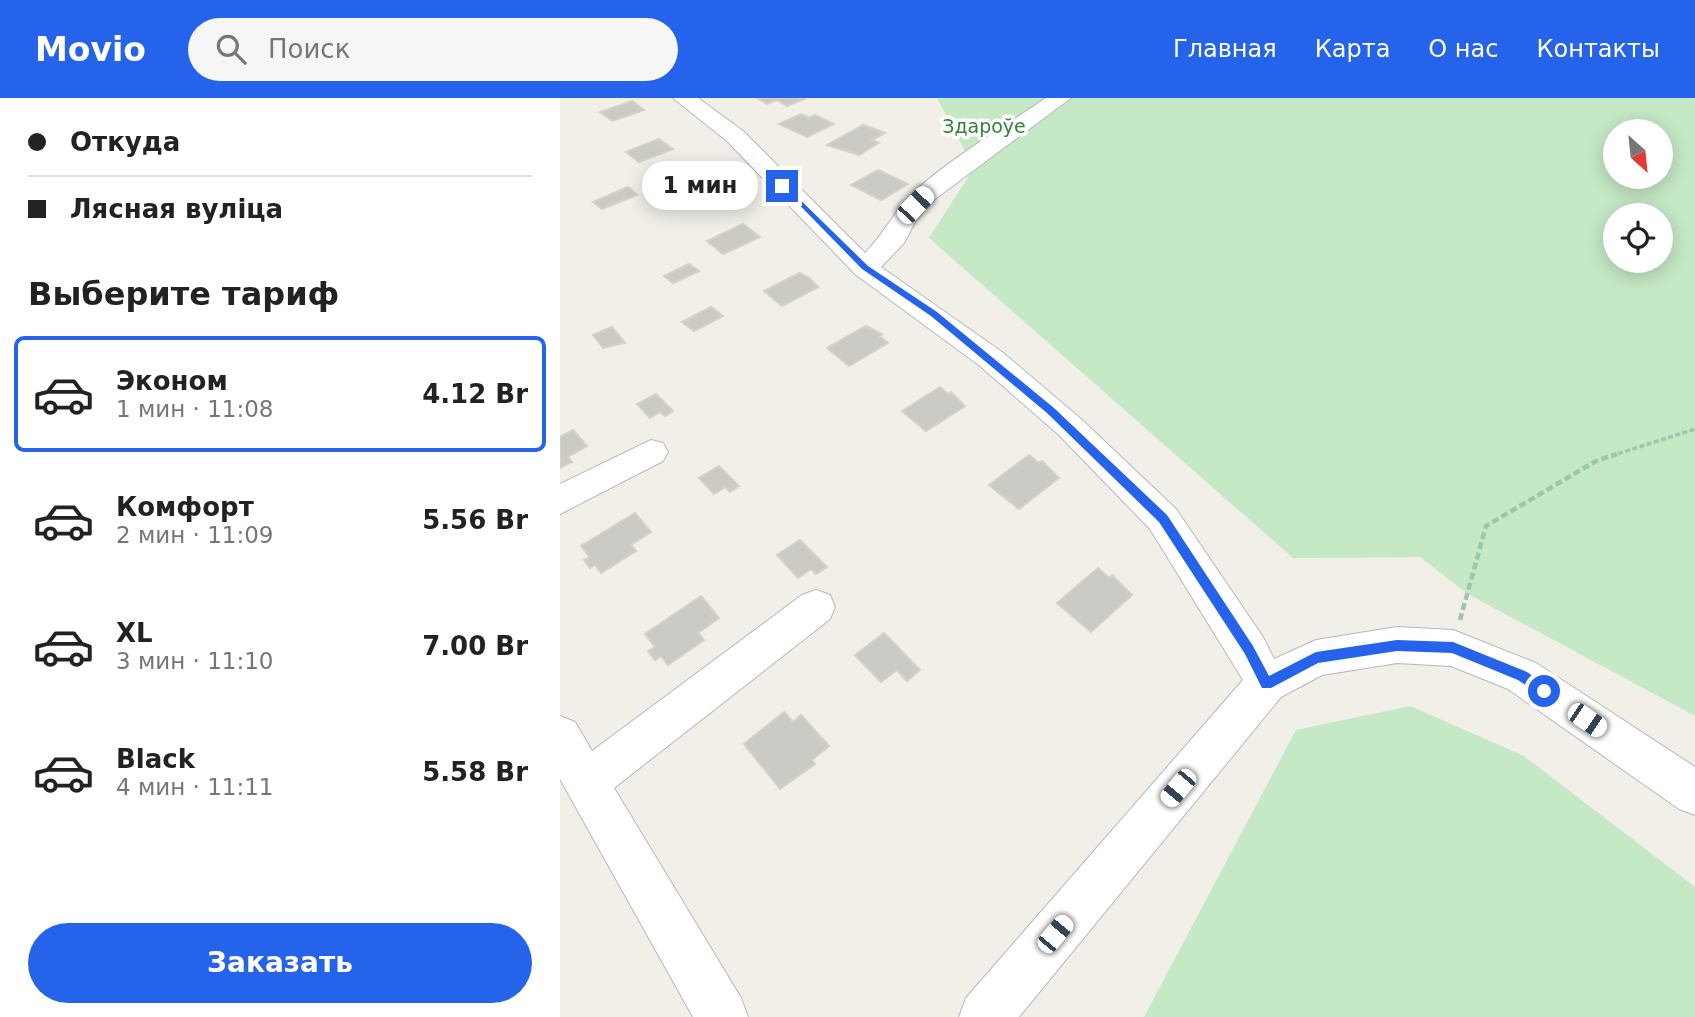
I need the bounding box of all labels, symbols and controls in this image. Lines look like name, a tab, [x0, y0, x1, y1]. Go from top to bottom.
search box	[188, 18, 678, 81]
text: Movio	[35, 30, 146, 69]
icon: search	[212, 30, 250, 68]
text: Поиск	[268, 34, 350, 64]
text: Главная	[1173, 35, 1277, 63]
text: Карта	[1315, 35, 1390, 63]
text: О нас	[1428, 35, 1498, 63]
text: Контакты	[1536, 35, 1660, 63]
park label: Здароўе	[942, 115, 1026, 137]
north arrow	[1603, 119, 1673, 189]
map controls	[1603, 119, 1673, 273]
text: Откуда	[70, 127, 180, 157]
callout: 1 мин	[642, 162, 758, 210]
route end	[766, 170, 798, 202]
text: 1 мин	[663, 172, 737, 198]
car	[893, 183, 938, 227]
text: Лясная вуліца	[70, 194, 283, 224]
button: locate	[1603, 203, 1673, 273]
text: Выберите тариф	[28, 275, 339, 313]
icon: car	[32, 363, 95, 426]
text: Эконом	[116, 366, 228, 396]
text: 4.12 Br	[422, 379, 528, 409]
text: 1 мин · 11:08	[116, 396, 274, 422]
icon: car	[32, 489, 95, 552]
text: Комфорт	[116, 492, 254, 522]
text: 5.56 Br	[422, 505, 528, 535]
text: 2 мин · 11:09	[116, 522, 274, 548]
icon: car	[32, 615, 95, 678]
text: XL	[116, 618, 153, 648]
text: 7.00 Br	[422, 631, 528, 661]
text: 3 мин · 11:10	[116, 648, 274, 674]
route start	[1528, 675, 1560, 707]
car	[1564, 700, 1611, 740]
icon: car	[32, 741, 95, 804]
text: Black	[116, 744, 195, 774]
text: 5.58 Br	[422, 757, 528, 787]
car	[1157, 765, 1200, 811]
text: 4 мин · 11:11	[116, 774, 274, 800]
car	[1034, 911, 1077, 957]
button: Заказать	[28, 923, 532, 1003]

